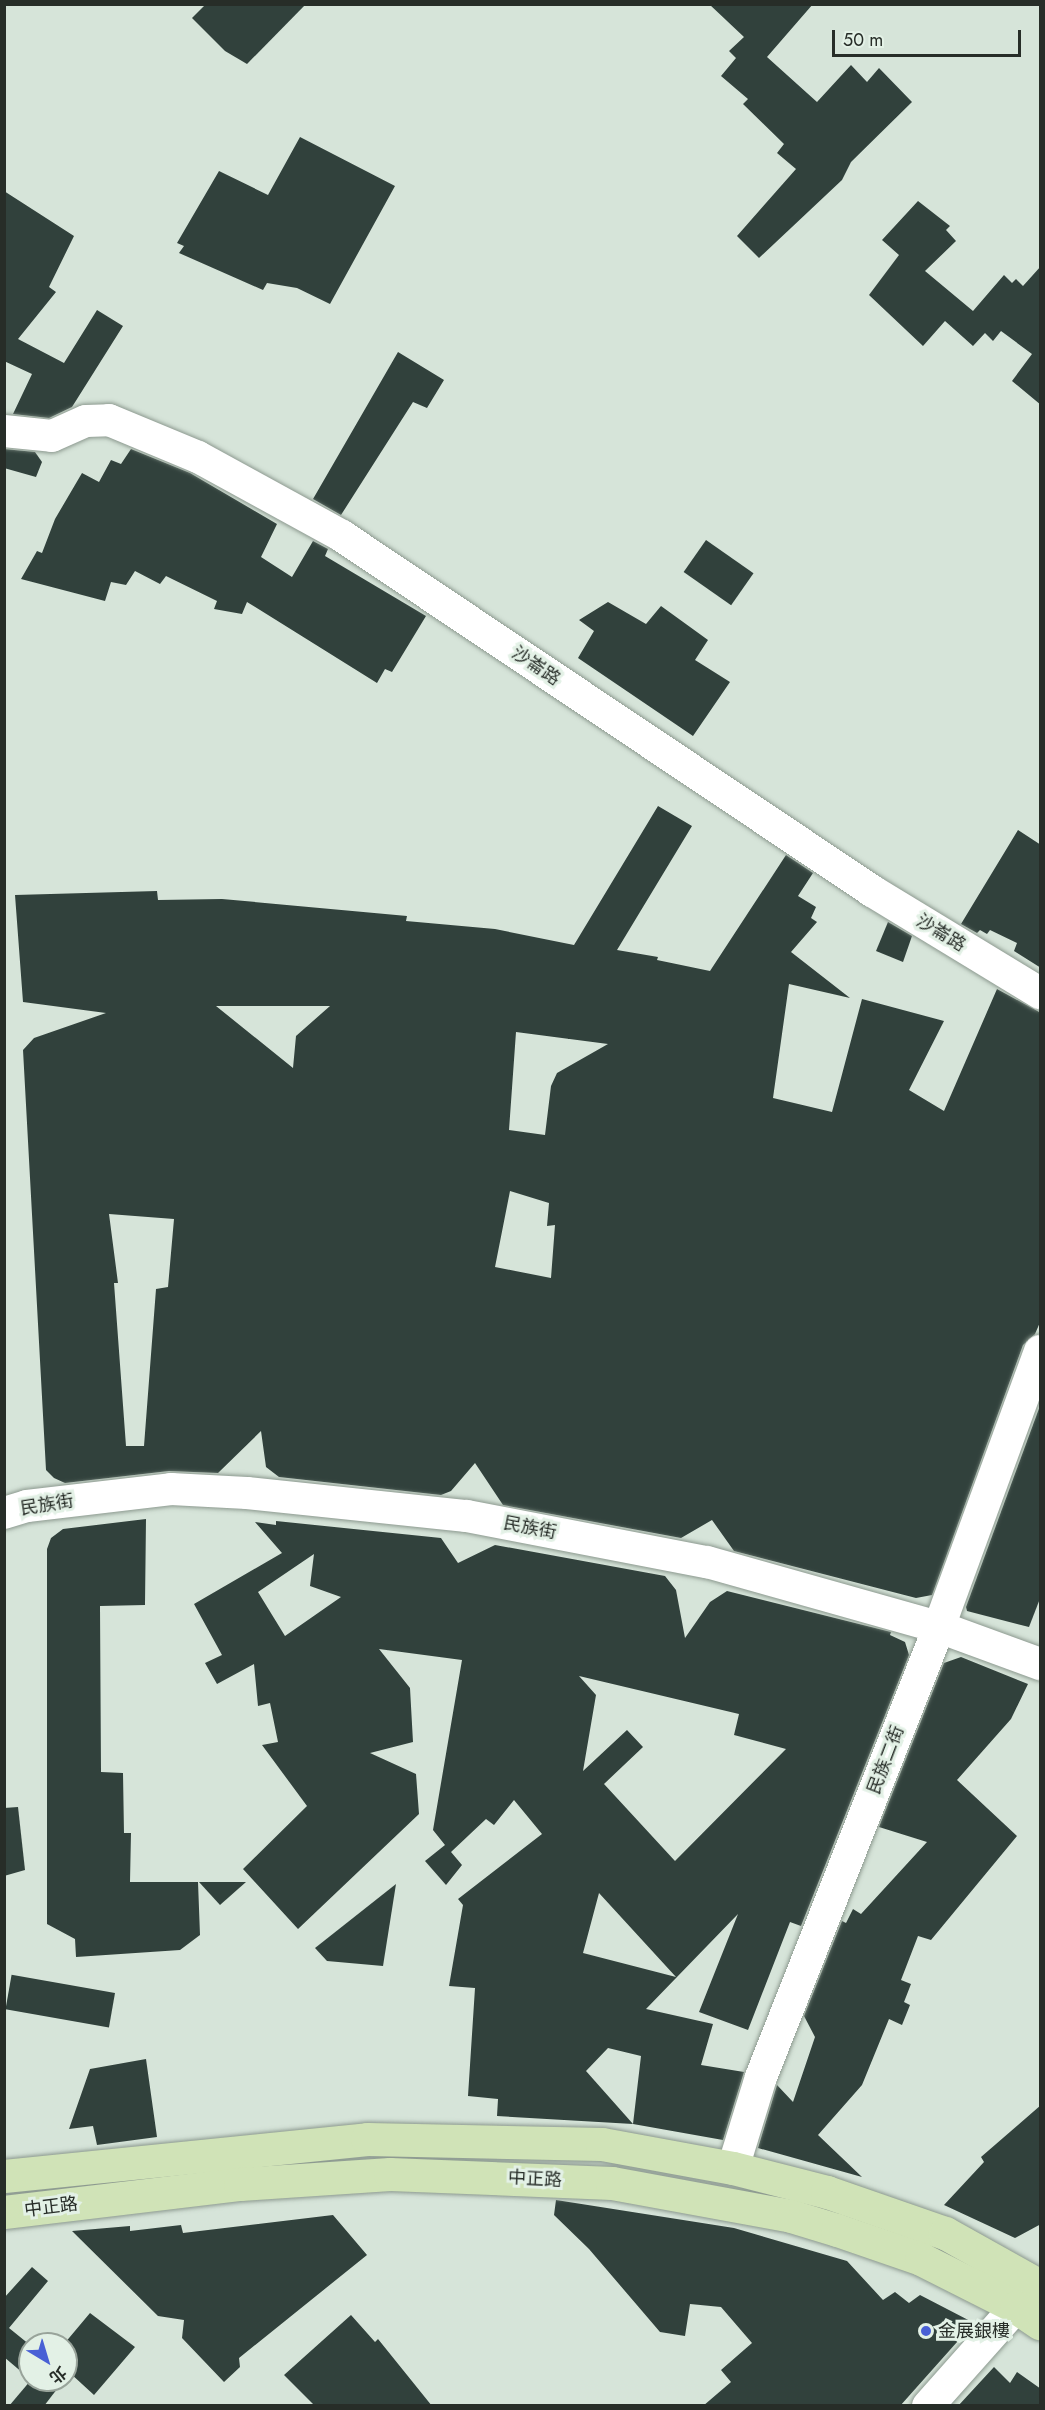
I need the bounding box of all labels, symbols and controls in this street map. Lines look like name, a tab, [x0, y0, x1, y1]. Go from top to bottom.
scale bar	[835, 18, 1024, 56]
text: 50 m	[843, 27, 883, 53]
street label: 沙崙路	[508, 642, 564, 690]
street label: 沙崙路	[912, 910, 970, 956]
street label: 民族街	[19, 1490, 75, 1520]
street label: 民族街	[501, 1512, 559, 1544]
street label: 民族二街	[863, 1723, 909, 1797]
street label: 中正路	[507, 2167, 563, 2191]
street label: 中正路	[23, 2193, 79, 2221]
place label: 金展銀樓	[938, 2320, 1010, 2342]
marker: 金展銀樓	[919, 2324, 933, 2338]
north arrow	[18, 2332, 78, 2392]
text: 北	[45, 2361, 72, 2389]

